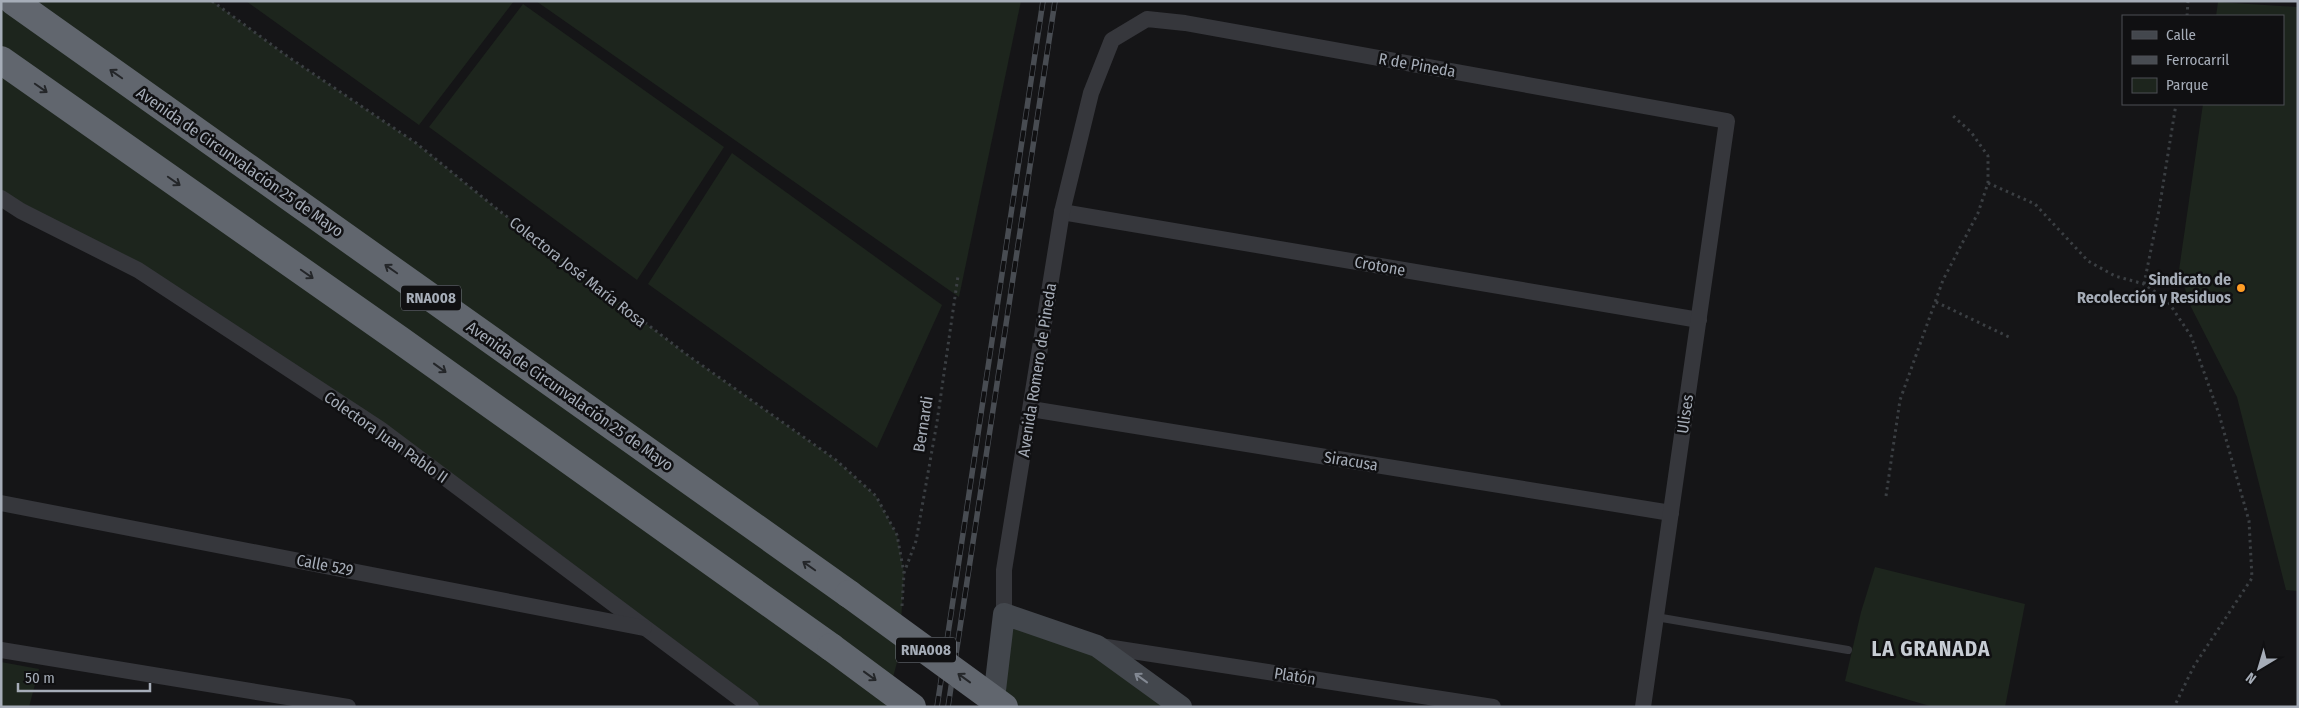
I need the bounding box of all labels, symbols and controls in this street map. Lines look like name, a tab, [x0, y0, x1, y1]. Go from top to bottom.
legend	[2122, 15, 2284, 105]
text: Calle	[2166, 26, 2196, 44]
street label: R de Pineda	[1377, 49, 1457, 81]
text: Ferrocarril	[2166, 51, 2229, 69]
one-way arrow	[109, 69, 123, 79]
text: Parque	[2166, 76, 2209, 94]
one-way arrow	[34, 83, 48, 93]
street label: Avenida de Circunvalación 25 de Mayo	[133, 83, 347, 241]
one-way arrow	[167, 176, 181, 186]
street label: Colectora José María Rosa	[506, 213, 650, 331]
street label: Crotone	[1353, 252, 1407, 280]
one-way arrow	[385, 264, 399, 275]
one-way arrow	[300, 269, 314, 279]
place label: Sindicato de Recolección y Residuos	[2077, 270, 2231, 307]
street label: Avenida Romero de Pineda	[1014, 282, 1060, 458]
marker: Sindicato de Recolección y Residuos	[2235, 282, 2247, 294]
road number: RNA008	[401, 286, 461, 310]
street label: Avenida de Circunvalación 25 de Mayo	[463, 317, 677, 475]
one-way arrow	[433, 363, 447, 373]
street label: Colectora Juan Pablo II	[321, 387, 451, 487]
street label: Ulises	[1673, 393, 1697, 435]
street label: Bernardi	[909, 395, 937, 453]
street label: Siracusa	[1323, 447, 1380, 475]
street label: Calle 529	[295, 550, 355, 580]
one-way arrow	[803, 561, 817, 571]
district label: LA GRANADA	[1872, 636, 1990, 662]
road number: RNA008	[896, 638, 956, 662]
north arrow	[2234, 643, 2284, 693]
scale bar	[18, 660, 150, 692]
street label: Platón	[1273, 663, 1317, 689]
text: 50 m	[25, 669, 55, 687]
text: N	[2243, 669, 2260, 687]
one-way arrow	[863, 671, 877, 681]
one-way arrow	[957, 673, 971, 683]
one-way arrow	[1134, 673, 1148, 683]

